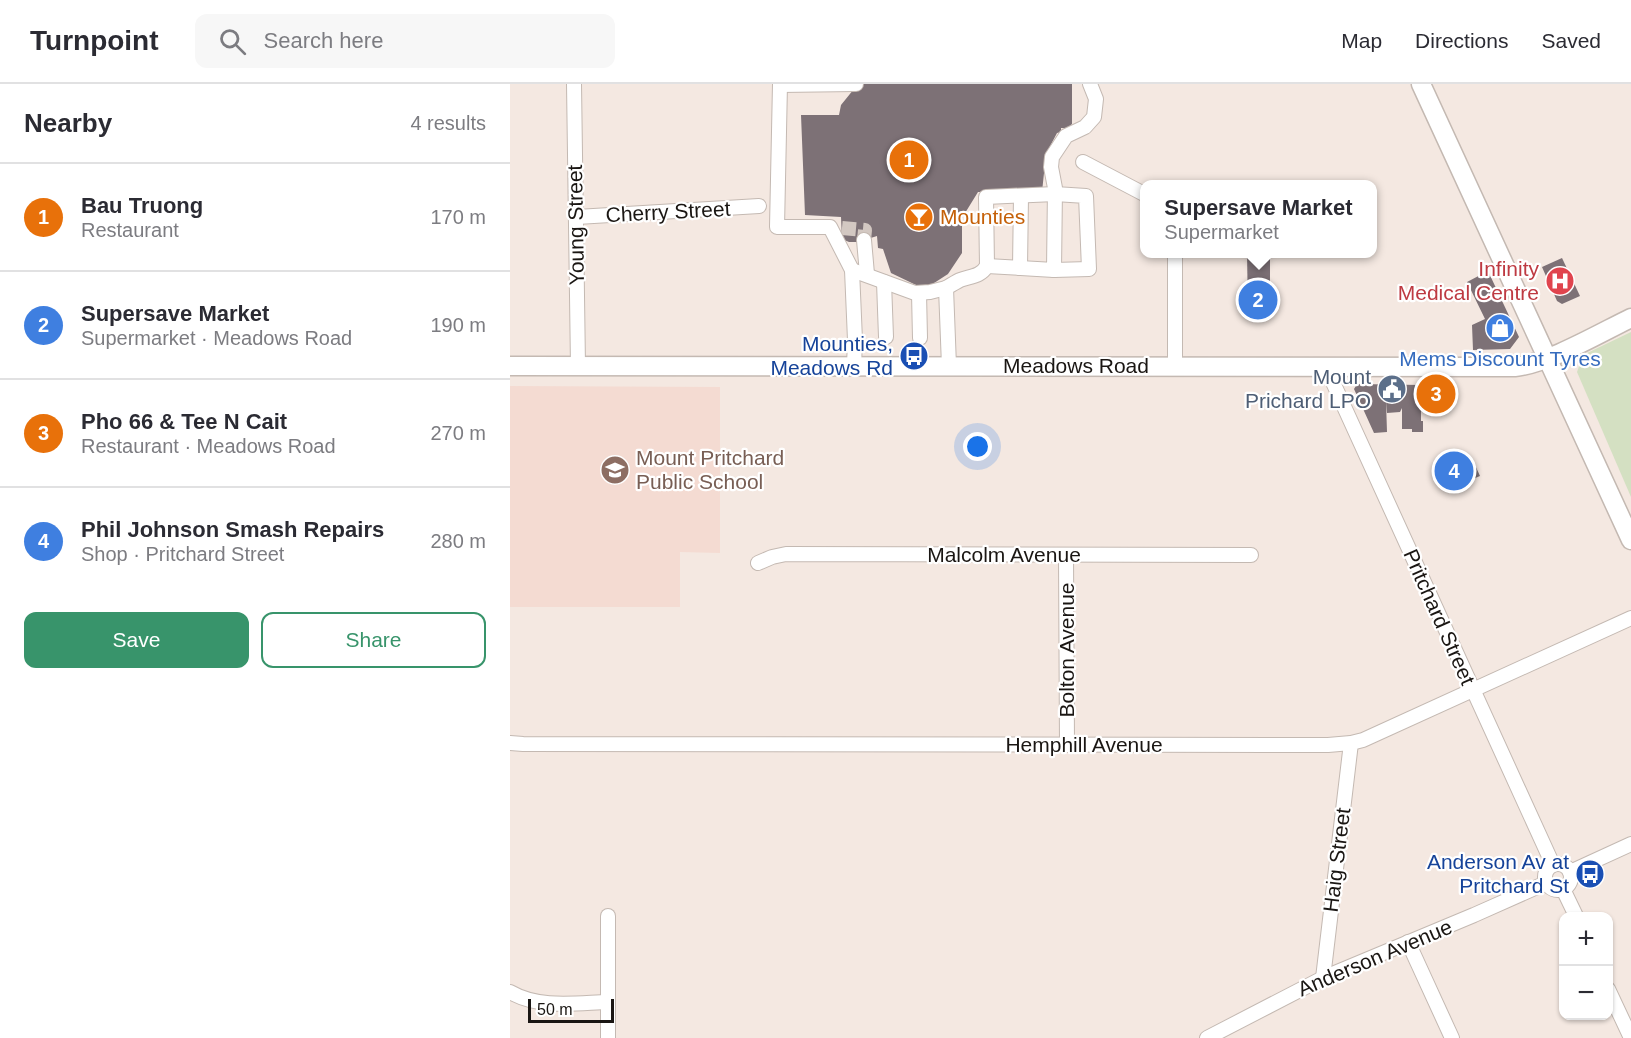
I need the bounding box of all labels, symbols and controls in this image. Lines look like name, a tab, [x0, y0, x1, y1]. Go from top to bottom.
search box	[195, 14, 615, 68]
text: Turnpoint	[30, 25, 159, 56]
icon: search	[216, 25, 249, 58]
text: Search here	[264, 28, 383, 53]
text: Map	[1341, 29, 1382, 52]
text: Directions	[1415, 29, 1508, 52]
text: Saved	[1541, 29, 1601, 52]
text: Nearby	[24, 108, 112, 138]
text: 4 results	[410, 112, 486, 134]
pin: 1	[890, 138, 928, 182]
street label: Young Street	[563, 164, 588, 286]
popup	[1140, 180, 1377, 258]
text: Bau Truong	[81, 193, 203, 218]
text: Supersave Market	[1164, 195, 1353, 220]
street label: Cherry Street	[605, 197, 731, 226]
bar icon: Mounties	[903, 201, 935, 233]
place label: Mounties	[940, 205, 1025, 228]
text: 1	[38, 206, 49, 228]
text: 170 m	[430, 206, 486, 228]
text: Restaurant	[81, 219, 179, 241]
text: Supermarket	[1164, 221, 1279, 243]
place label: Infinity Medical Centre	[1398, 257, 1539, 304]
hospital icon: Infinity Medical Centre	[1544, 265, 1576, 297]
pin: 2	[1238, 278, 1278, 322]
text: Supersave Market	[81, 301, 269, 326]
shop icon: Mems Discount Tyres	[1484, 312, 1516, 344]
text: 2	[38, 314, 49, 336]
text: 190 m	[430, 314, 486, 336]
text: Supermarket · Meadows Road	[81, 327, 352, 349]
place label: Mounties, Meadows Rd	[770, 332, 893, 379]
bus stop icon: Mounties, Meadows Rd	[898, 340, 930, 372]
place label: Mems Discount Tyres	[1399, 347, 1601, 370]
street label: Meadows Road	[1003, 354, 1149, 377]
place label: Mount Prichard LPO	[1245, 365, 1371, 412]
pin: 3	[1416, 372, 1456, 416]
public building icon: Mount Prichard LPO	[1376, 373, 1408, 405]
text: Pho 66 & Tee N Cait	[81, 409, 287, 434]
text: 3	[38, 422, 49, 444]
text: 270 m	[430, 422, 486, 444]
your location	[963, 432, 992, 461]
text: Restaurant · Meadows Road	[81, 435, 336, 457]
place label: Mount Pritchard Public School	[636, 446, 784, 493]
pin: 4	[1434, 448, 1474, 494]
school or university icon: Mount Pritchard Public School	[599, 454, 631, 486]
text: Phil Johnson Smash Repairs	[81, 517, 384, 542]
text: 4	[38, 530, 49, 552]
text: 280 m	[430, 530, 486, 552]
text: Shop · Pritchard Street	[81, 543, 284, 565]
street label: Malcolm Avenue	[927, 543, 1081, 566]
street label: Pritchard Street	[1399, 545, 1480, 688]
street label: Bolton Avenue	[1055, 582, 1078, 718]
button: Save	[24, 612, 249, 668]
button: Share	[261, 612, 486, 668]
street label: Hemphill Avenue	[1005, 733, 1163, 756]
street label: Haig Street	[1319, 806, 1354, 913]
place label: Anderson Av at Pritchard St	[1427, 850, 1569, 897]
bus stop icon: Anderson Av at Pritchard St	[1574, 858, 1606, 890]
map controls	[1559, 912, 1613, 1020]
button: +	[1559, 912, 1613, 966]
street label: Anderson Avenue	[1294, 915, 1455, 1000]
button: −	[1559, 966, 1613, 1020]
scale bar	[528, 996, 614, 1024]
text: 50 m	[537, 1001, 573, 1018]

